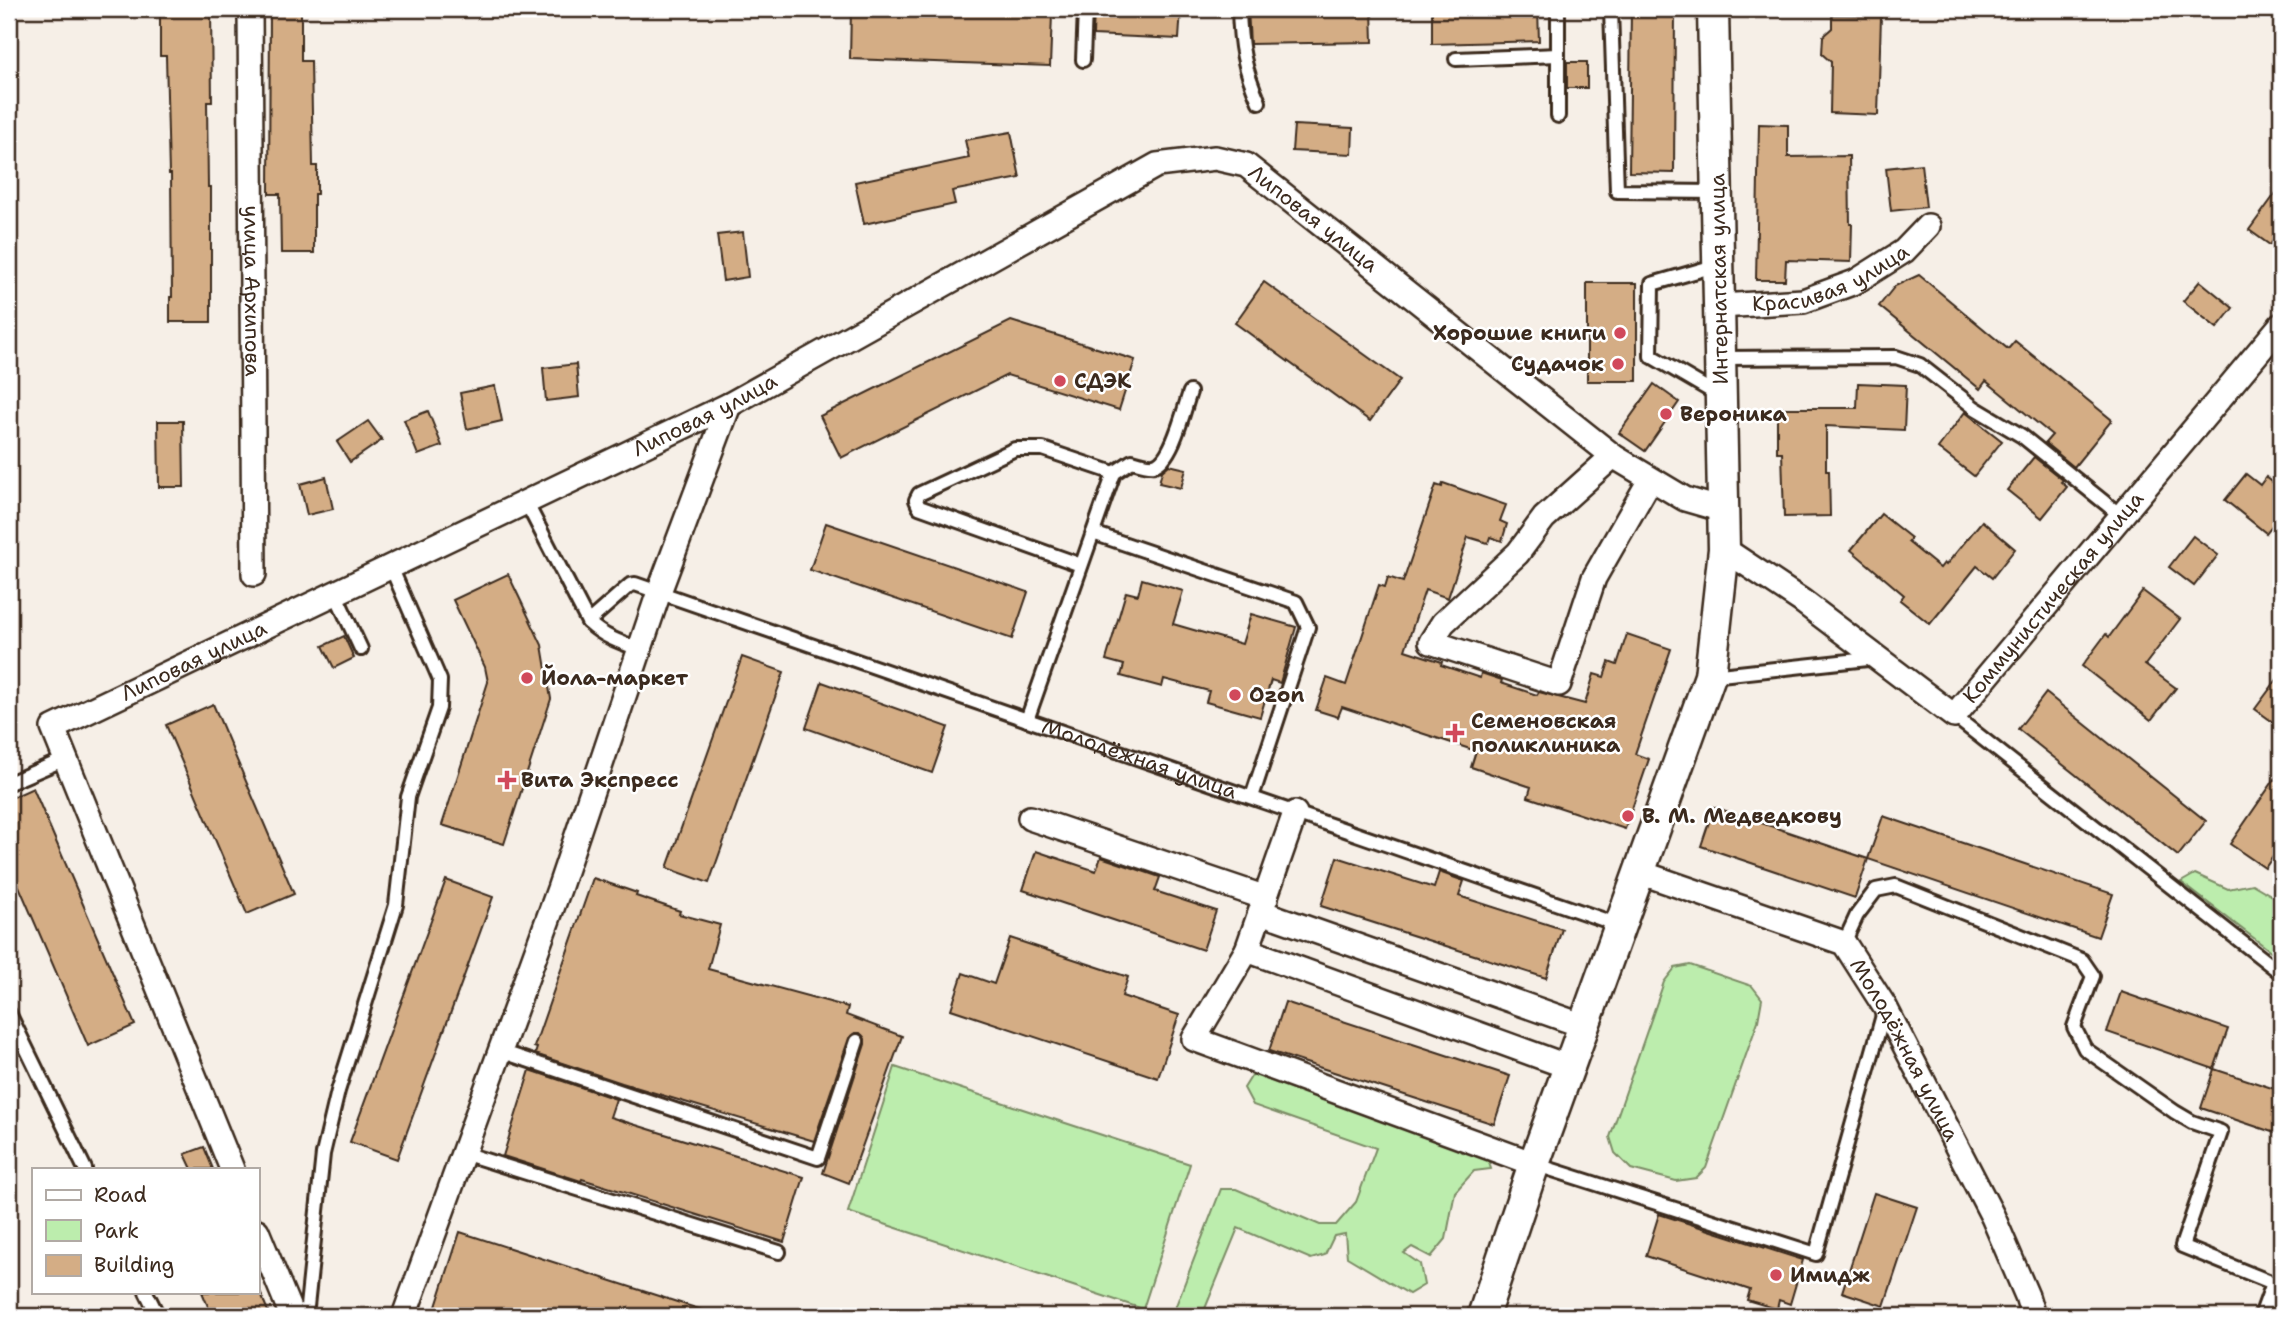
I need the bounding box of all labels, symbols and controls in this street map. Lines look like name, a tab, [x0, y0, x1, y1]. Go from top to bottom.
street label: Липовая улица	[1243, 158, 1384, 279]
street label: Интернатская улица	[1703, 173, 1735, 385]
street label: улица Архипова	[237, 205, 267, 377]
street label: Красивая улица	[1751, 237, 1914, 318]
place label: Хорошие книги	[1433, 319, 1606, 347]
marker: Хорошие книги	[1612, 325, 1628, 341]
place label: Судачок	[1511, 350, 1604, 378]
marker: Судачок	[1610, 356, 1626, 372]
street label: Липовая улица	[628, 367, 782, 463]
place label: СДЭК	[1074, 367, 1132, 395]
marker: СДЭК	[1052, 373, 1068, 389]
place label: Вероника	[1680, 400, 1788, 428]
marker: Вероника	[1658, 406, 1674, 422]
street label: Коммунистическая улица	[1956, 485, 2150, 709]
street label: Липовая улица	[116, 614, 271, 708]
place label: Йола-маркет	[541, 664, 688, 692]
marker: Йола-маркет	[519, 670, 535, 686]
place label: Ozon	[1249, 681, 1304, 709]
marker: Ozon	[1227, 687, 1243, 703]
place label: Семеновская поликлиника	[1471, 707, 1621, 759]
street label: Молодёжная улица	[1038, 712, 1241, 806]
marker: Семеновская поликлиника	[1445, 723, 1465, 743]
place label: Вита Экспресс	[521, 766, 679, 794]
marker: Вита Экспресс	[499, 772, 515, 788]
place label: В. М. Медведкову	[1642, 802, 1842, 830]
marker: В. М. Медведкову	[1620, 808, 1636, 824]
street label: Молодёжная улица	[1843, 953, 1966, 1146]
legend	[32, 1168, 259, 1294]
text: Road	[94, 1181, 147, 1209]
text: Park	[94, 1217, 139, 1245]
text: Building	[94, 1251, 174, 1279]
place label: Имидж	[1790, 1261, 1870, 1289]
marker: Имидж	[1768, 1267, 1784, 1283]

